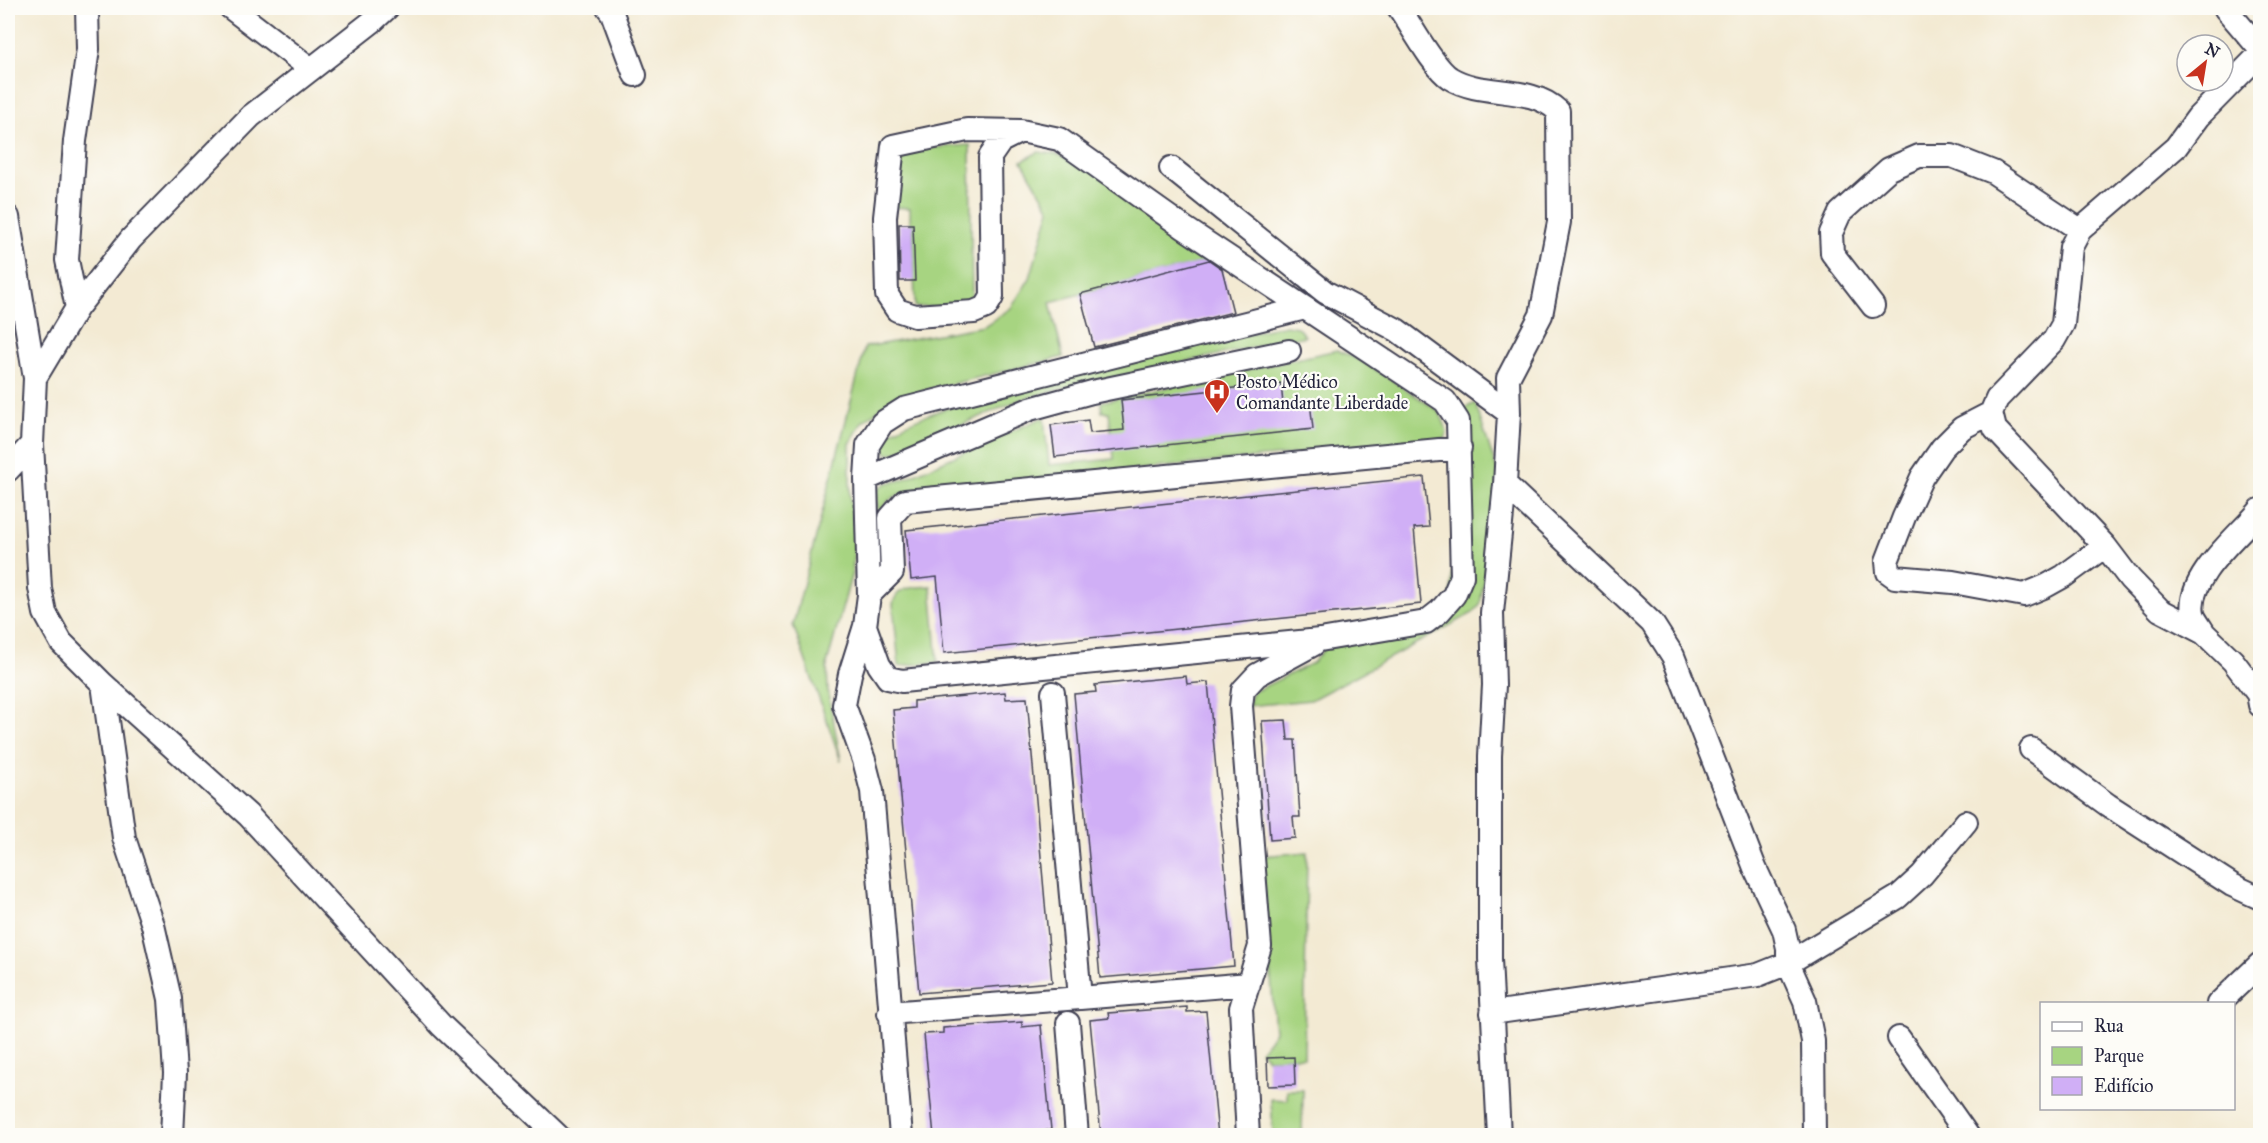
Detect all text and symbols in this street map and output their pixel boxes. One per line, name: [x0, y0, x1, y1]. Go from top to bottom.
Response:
north arrow: [2175, 33, 2235, 93]
text: N: [2202, 39, 2223, 62]
place label: Posto Médico Comandante Liberdade: [1236, 371, 1408, 414]
hospital icon: Posto Médico Comandante Liberdade: [1202, 377, 1232, 415]
legend: [2040, 1002, 2235, 1110]
text: Rua: [2094, 1015, 2124, 1037]
text: Parque: [2094, 1045, 2144, 1068]
text: Edifício: [2094, 1075, 2153, 1097]

